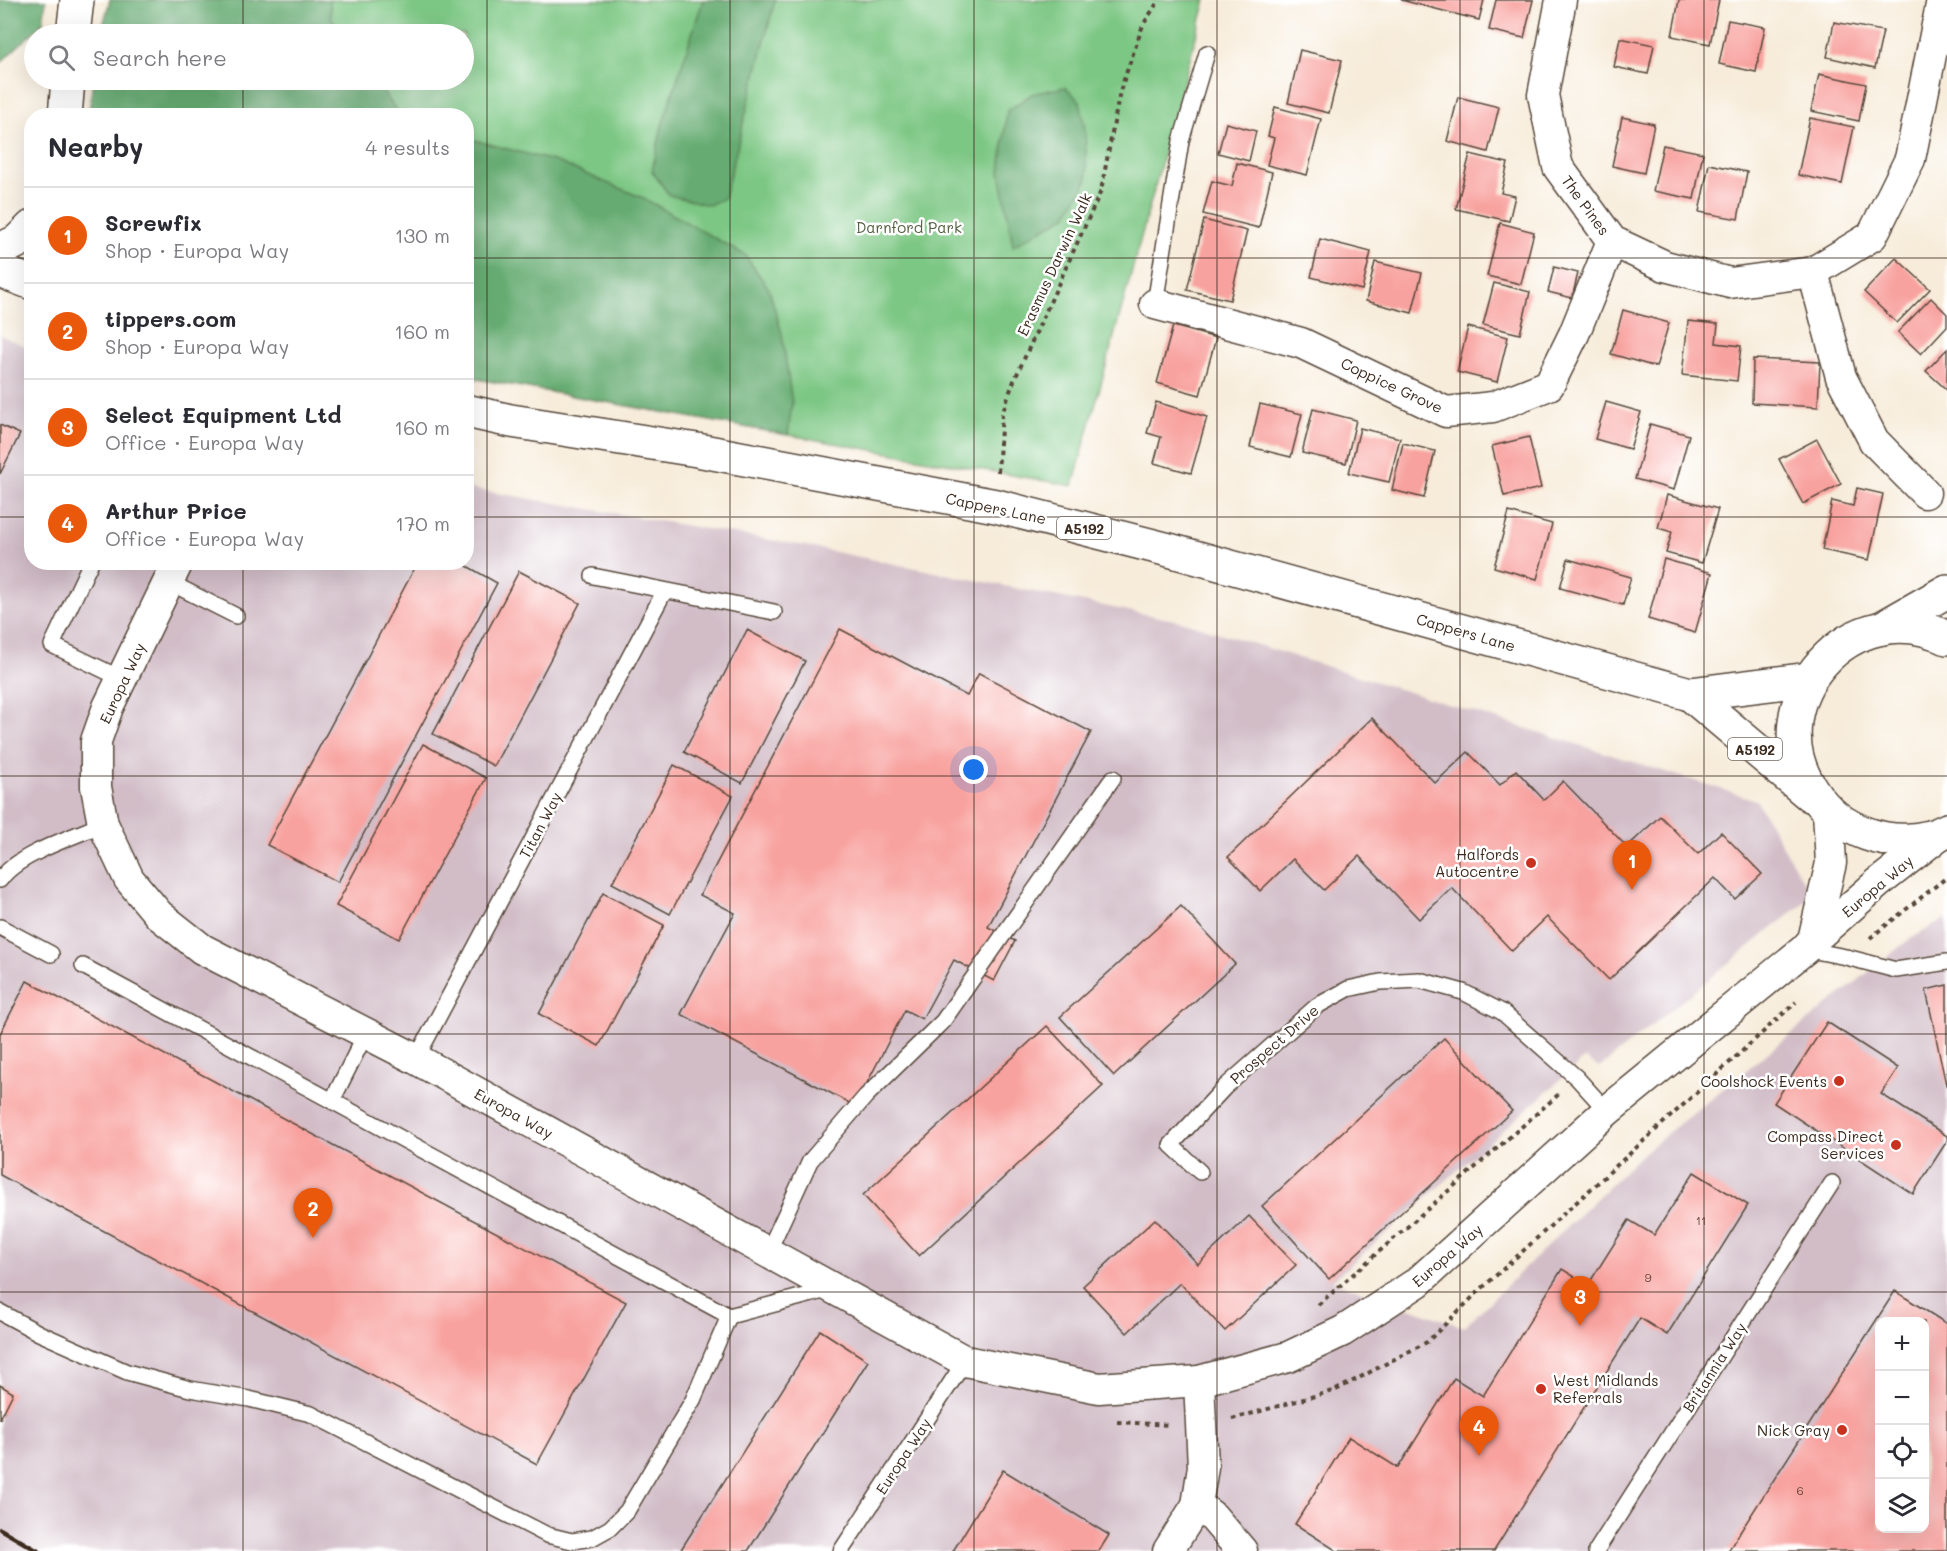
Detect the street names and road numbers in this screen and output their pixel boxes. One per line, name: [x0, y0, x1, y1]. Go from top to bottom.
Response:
street label: The Pines: [1557, 171, 1615, 239]
street label: Erasmus Darwin Walk: [1012, 189, 1096, 339]
street label: Coppice Grove: [1338, 353, 1446, 417]
street label: Cappers Lane: [944, 488, 1048, 528]
road number: A5192: [1057, 517, 1111, 539]
street label: Cappers Lane: [1414, 608, 1518, 656]
street label: Europa Way: [95, 639, 150, 727]
road number: A5192: [1728, 738, 1782, 760]
street label: Titan Way: [514, 788, 566, 862]
street label: Europa Way: [1837, 850, 1917, 922]
street label: Prospect Drive: [1225, 1000, 1323, 1088]
street label: Europa Way: [471, 1083, 557, 1143]
street label: Europa Way: [1408, 1219, 1487, 1291]
street label: Britannia Way: [1678, 1318, 1751, 1416]
street label: Europa Way: [871, 1414, 935, 1498]

